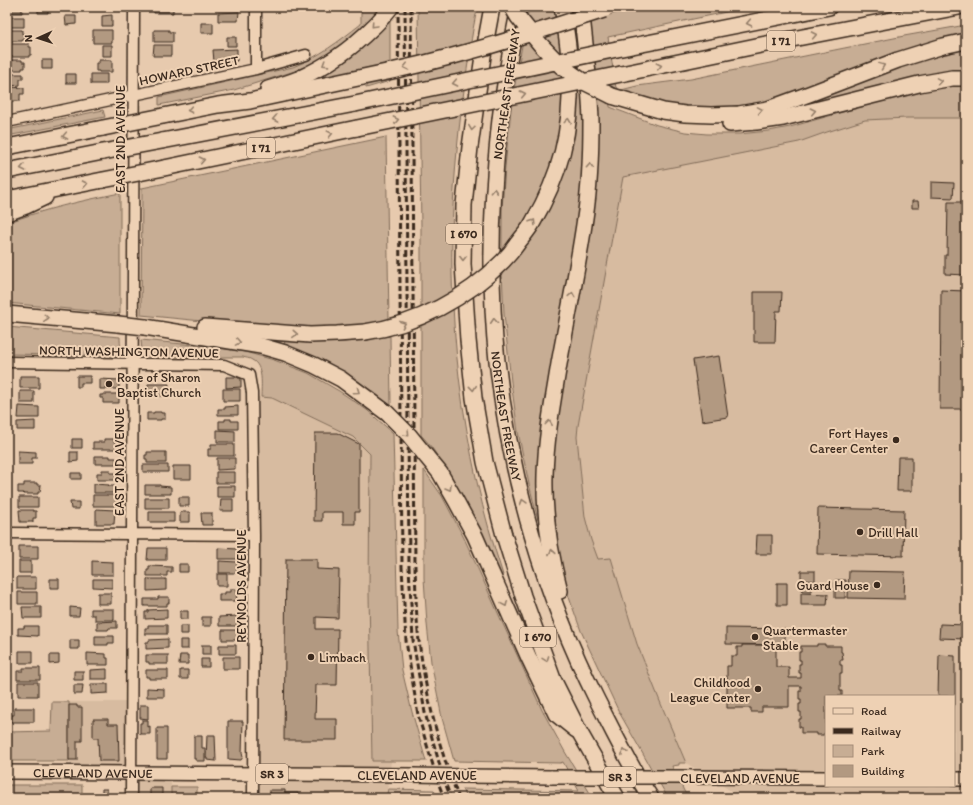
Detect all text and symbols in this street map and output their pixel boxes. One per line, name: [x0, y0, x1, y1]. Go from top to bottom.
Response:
north arrow: [18, 18, 58, 58]
one-way arrow: [746, 18, 752, 26]
one-way arrow: [371, 20, 379, 28]
street label: NORTHEAST FREEWAY: [490, 27, 523, 160]
road number: I 71: [767, 31, 795, 51]
one-way arrow: [811, 31, 817, 40]
text: N: [22, 34, 35, 43]
street label: HOWARD STREET: [138, 52, 241, 88]
one-way arrow: [322, 60, 329, 67]
one-way arrow: [879, 62, 886, 70]
one-way arrow: [403, 63, 409, 71]
one-way arrow: [656, 63, 662, 71]
one-way arrow: [936, 77, 942, 85]
one-way arrow: [452, 78, 458, 86]
street label: EAST 2ND AVENUE: [113, 85, 128, 193]
one-way arrow: [520, 90, 526, 98]
one-way arrow: [187, 106, 194, 114]
one-way arrow: [757, 106, 763, 115]
one-way arrow: [809, 107, 816, 115]
one-way arrow: [272, 114, 279, 122]
one-way arrow: [392, 116, 399, 124]
one-way arrow: [563, 118, 572, 125]
one-way arrow: [468, 125, 477, 132]
one-way arrow: [327, 130, 333, 138]
one-way arrow: [62, 131, 68, 139]
road number: I 71: [247, 138, 275, 158]
one-way arrow: [199, 156, 206, 164]
one-way arrow: [20, 163, 27, 172]
one-way arrow: [585, 163, 594, 169]
one-way arrow: [82, 180, 88, 188]
one-way arrow: [490, 188, 498, 194]
one-way arrow: [528, 219, 535, 226]
road number: I 670: [446, 224, 482, 244]
one-way arrow: [459, 255, 467, 261]
one-way arrow: [567, 292, 576, 298]
one-way arrow: [43, 313, 49, 322]
one-way arrow: [490, 318, 499, 324]
one-way arrow: [399, 320, 406, 328]
one-way arrow: [292, 329, 298, 338]
one-way arrow: [235, 337, 242, 345]
street label: NORTH WASHINGTON AVENUE: [39, 342, 219, 361]
street label: NORTHEAST FREEWAY: [488, 350, 525, 483]
place label: Rose of Sharon Baptist Church: [117, 370, 201, 400]
marker: Rose of Sharon Baptist Church: [104, 379, 114, 389]
one-way arrow: [468, 385, 477, 391]
one-way arrow: [353, 386, 360, 393]
street label: EAST 2ND AVENUE: [112, 408, 127, 516]
one-way arrow: [544, 420, 553, 426]
place label: Fort Hayes Career Center: [810, 426, 888, 456]
one-way arrow: [402, 429, 410, 437]
marker: Fort Hayes Career Center: [891, 435, 901, 445]
one-way arrow: [444, 484, 451, 491]
one-way arrow: [519, 499, 528, 506]
place label: Drill Hall: [868, 525, 918, 540]
marker: Drill Hall: [855, 527, 865, 537]
street label: REYNOLDS AVENUE: [234, 529, 249, 643]
one-way arrow: [548, 549, 556, 555]
place label: Guard House: [797, 578, 869, 593]
marker: Guard House: [872, 580, 882, 590]
one-way arrow: [500, 600, 508, 608]
place label: Quartermaster Stable: [763, 623, 848, 653]
road number: I 670: [520, 627, 556, 647]
marker: Quartermaster Stable: [750, 632, 760, 642]
place label: Limbach: [319, 650, 366, 665]
marker: Limbach: [306, 652, 316, 662]
one-way arrow: [541, 655, 549, 662]
place label: Childhood League Center: [670, 675, 751, 705]
marker: Childhood League Center: [753, 684, 763, 694]
legend: [825, 695, 955, 787]
text: Road: [861, 704, 887, 718]
text: Railway: [861, 724, 901, 738]
text: Park: [861, 744, 885, 758]
one-way arrow: [621, 749, 629, 757]
road number: SR 3: [256, 764, 288, 784]
text: Building: [861, 764, 905, 778]
street label: CLEVELAND AVENUE: [33, 765, 153, 781]
road number: SR 3: [604, 767, 636, 787]
street label: CLEVELAND AVENUE: [357, 768, 477, 783]
street label: CLEVELAND AVENUE: [680, 771, 800, 786]

